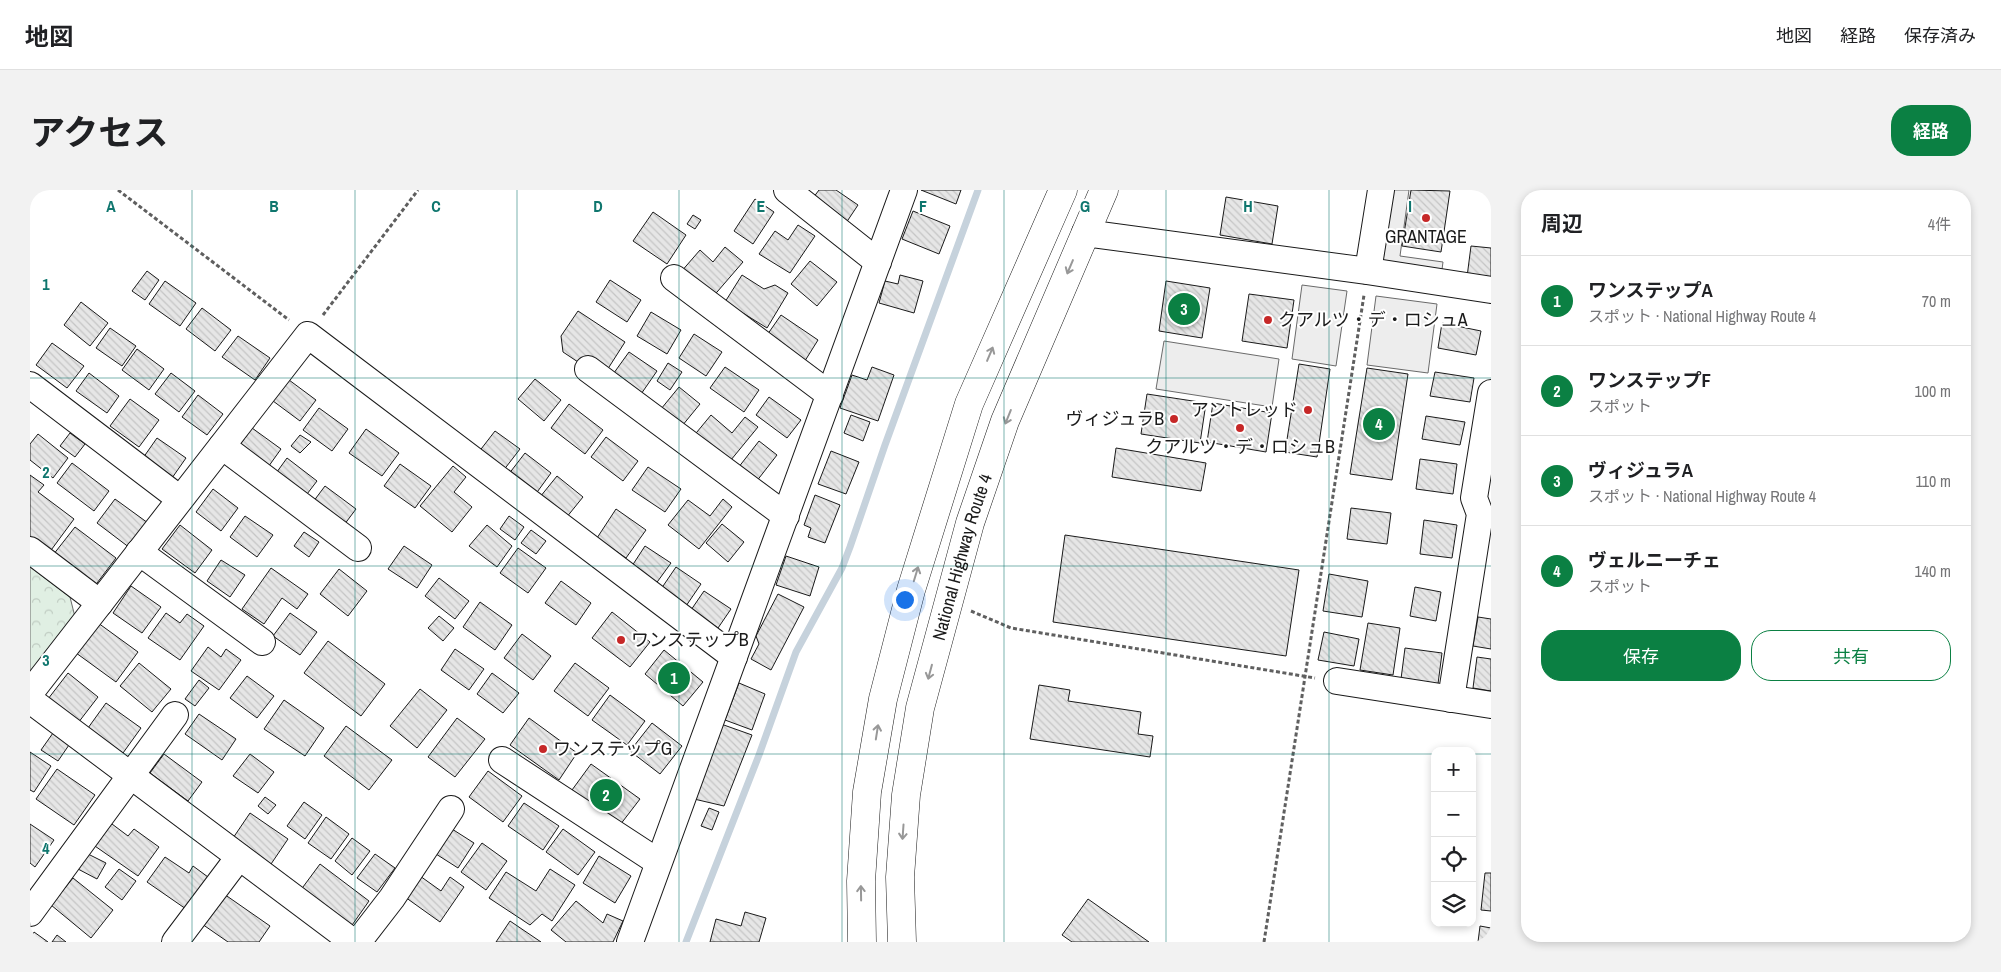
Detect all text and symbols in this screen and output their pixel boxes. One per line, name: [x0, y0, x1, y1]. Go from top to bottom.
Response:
text: 地図: [25, 20, 73, 52]
text: 地図: [1776, 23, 1812, 48]
text: 経路: [1840, 23, 1876, 48]
text: 保存済み: [1904, 23, 1976, 48]
button: 経路: [1891, 105, 1971, 156]
text: アクセス: [30, 109, 168, 156]
text: A: [106, 195, 116, 217]
text: B: [269, 195, 279, 217]
text: C: [431, 195, 441, 217]
text: D: [593, 195, 603, 217]
text: E: [757, 195, 766, 217]
text: F: [919, 195, 927, 217]
text: G: [1080, 195, 1090, 217]
text: H: [1243, 195, 1253, 217]
text: I: [1408, 195, 1412, 217]
text: 周辺: [1541, 209, 1583, 238]
marker: GRANTAGE: [1420, 212, 1432, 224]
text: 4件: [1928, 213, 1951, 235]
place label: GRANTAGE: [1385, 224, 1467, 249]
one-way arrow: [1065, 259, 1075, 274]
text: 1: [42, 273, 50, 295]
text: ワンステップA: [1588, 277, 1713, 303]
pin: 3: [1168, 290, 1200, 328]
text: 1: [1553, 290, 1561, 312]
text: 70 m: [1922, 290, 1951, 312]
text: スポット · National Highway Route 4: [1588, 305, 1816, 327]
place label: クアルツ・デ・ロシュA: [1278, 307, 1468, 332]
marker: クアルツ・デ・ロシュA: [1262, 314, 1274, 326]
one-way arrow: [986, 347, 996, 362]
text: ワンステップF: [1588, 367, 1711, 393]
text: 2: [1553, 380, 1561, 402]
text: 100 m: [1915, 380, 1951, 402]
text: スポット: [1588, 395, 1652, 417]
place label: アントレッド: [1191, 397, 1298, 422]
marker: アントレッド: [1302, 404, 1314, 416]
pin: 4: [1363, 405, 1395, 443]
place label: ヴィジュラB: [1065, 406, 1164, 431]
one-way arrow: [1002, 409, 1011, 424]
marker: ヴィジュラB: [1168, 413, 1180, 425]
marker: クアルツ・デ・ロシュB: [1234, 422, 1246, 434]
place label: クアルツ・デ・ロシュB: [1145, 434, 1335, 459]
text: ヴィジュラA: [1588, 457, 1693, 483]
text: 2: [42, 461, 50, 483]
street label: National Highway Route 4: [926, 470, 998, 643]
text: 3: [1553, 470, 1561, 492]
text: 110 m: [1915, 470, 1951, 492]
text: スポット · National Highway Route 4: [1588, 485, 1816, 507]
text: ヴェルニーチェ: [1588, 547, 1721, 573]
text: 4: [1553, 560, 1561, 582]
text: 140 m: [1915, 560, 1951, 582]
one-way arrow: [912, 567, 922, 583]
text: スポット: [1588, 575, 1652, 597]
your location: [892, 587, 918, 613]
place label: ワンステップB: [631, 627, 749, 652]
button: 保存: [1541, 630, 1741, 681]
button: 共有: [1751, 630, 1951, 681]
marker: ワンステップB: [615, 634, 627, 646]
text: 3: [42, 649, 50, 671]
pin: 1: [658, 659, 690, 697]
one-way arrow: [925, 664, 934, 680]
one-way arrow: [873, 724, 883, 740]
place label: ワンステップG: [553, 736, 672, 761]
marker: ワンステップG: [537, 743, 549, 755]
map controls: [1431, 747, 1476, 927]
button: +: [1431, 747, 1476, 792]
pin: 2: [590, 776, 622, 814]
button: −: [1431, 792, 1476, 837]
one-way arrow: [899, 824, 908, 840]
text: 4: [42, 837, 50, 859]
button: locate: [1431, 837, 1476, 882]
button: layers: [1431, 882, 1476, 927]
one-way arrow: [856, 886, 866, 902]

